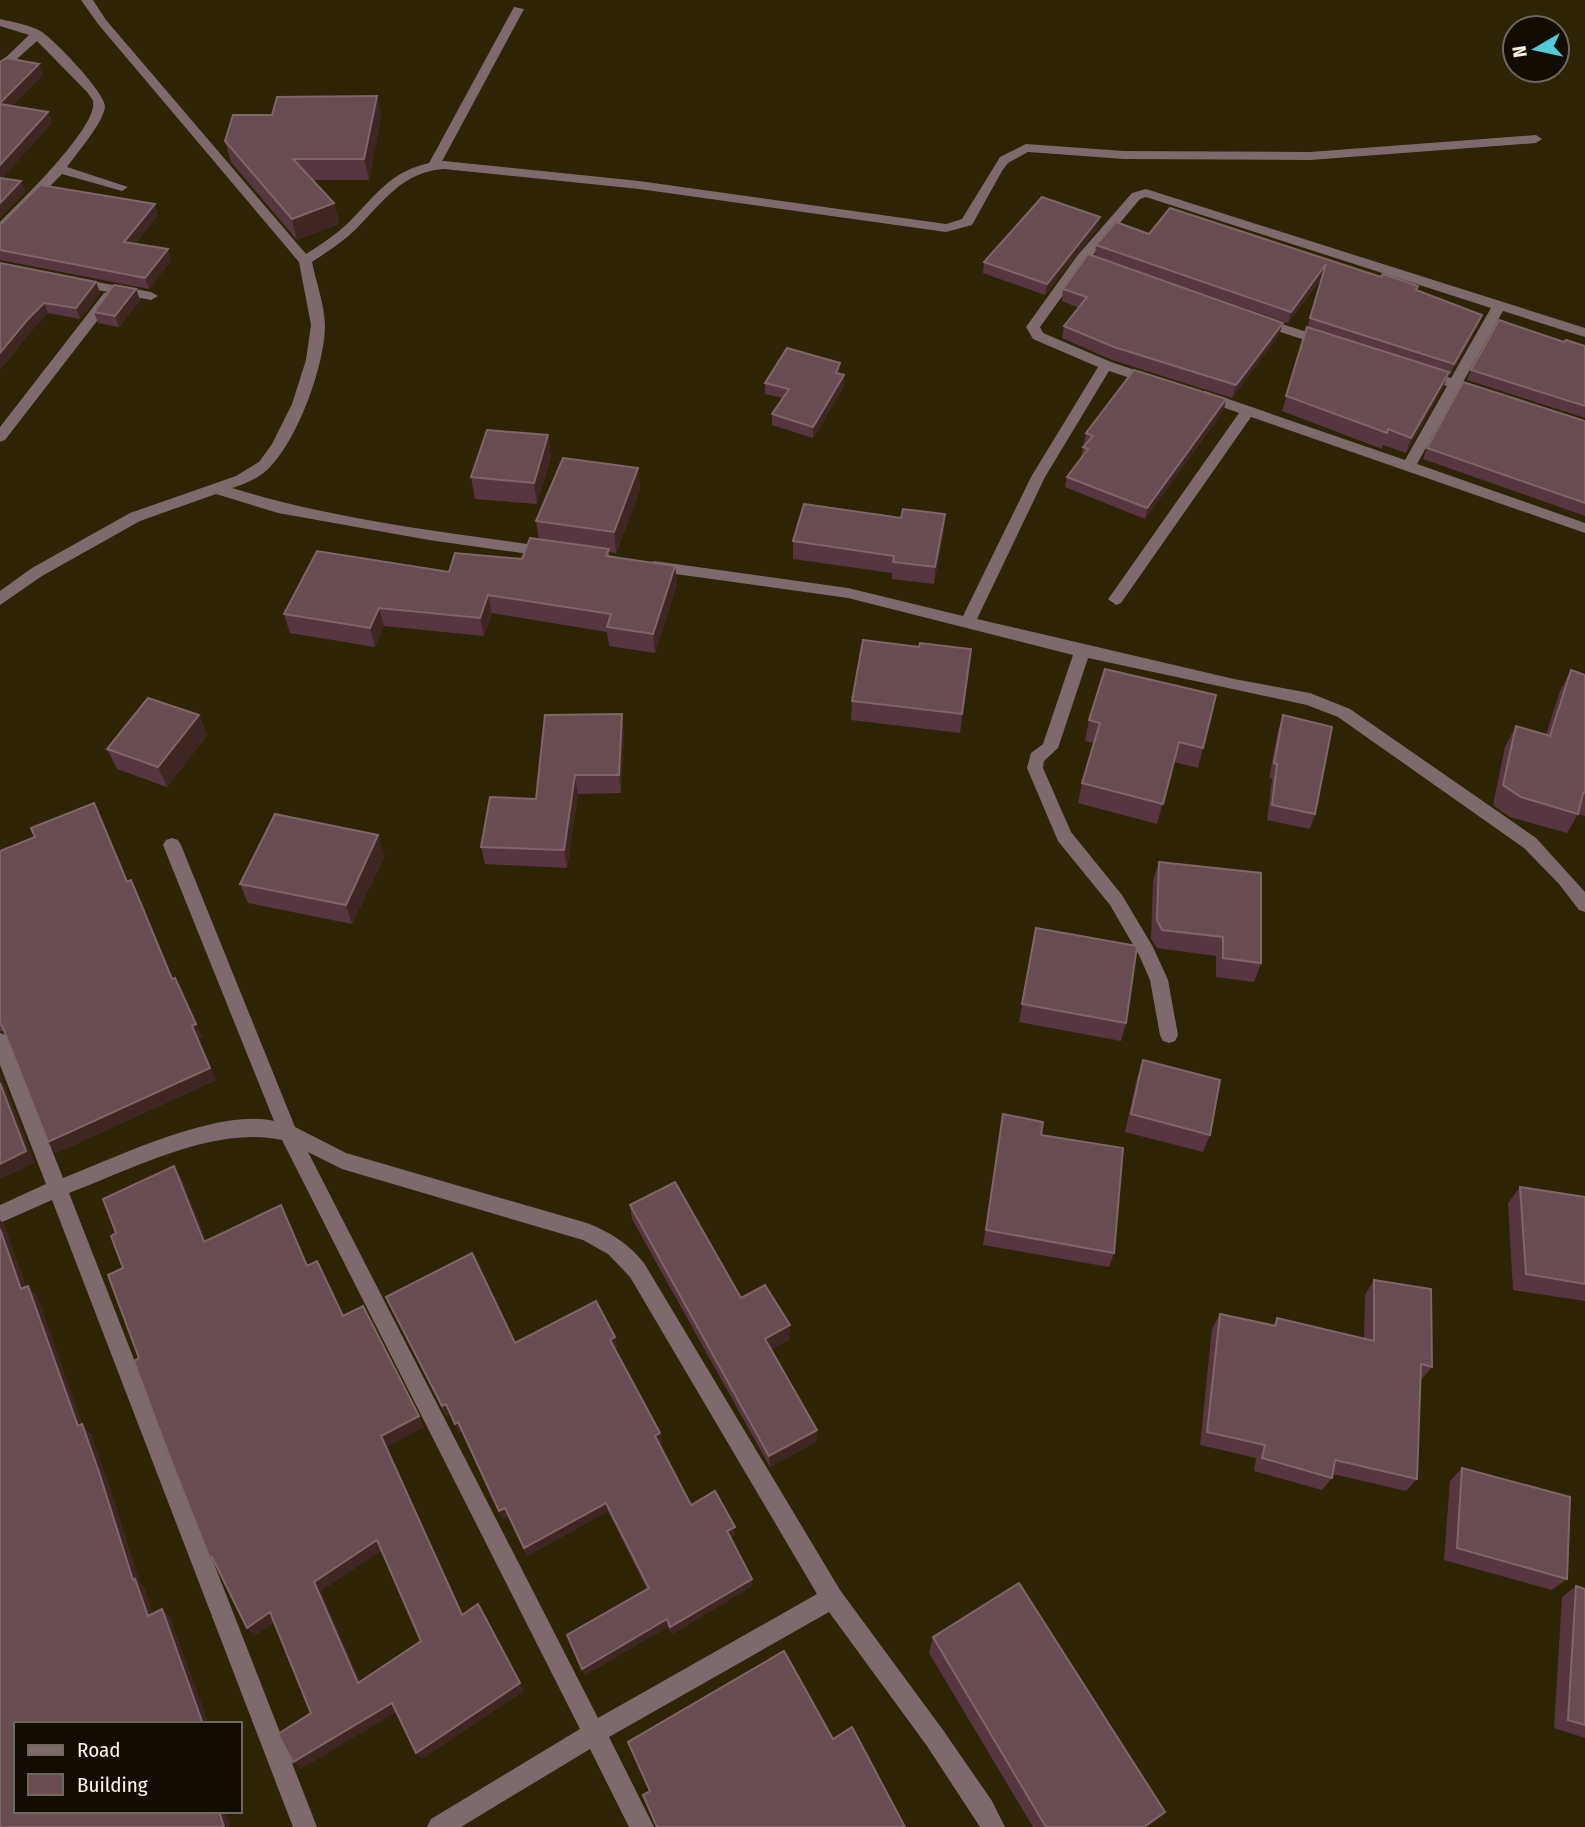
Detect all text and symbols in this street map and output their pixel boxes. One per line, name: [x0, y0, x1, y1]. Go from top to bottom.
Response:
north arrow: [1501, 14, 1571, 84]
text: N: [1507, 44, 1532, 59]
legend: [14, 1722, 242, 1813]
text: Road: [77, 1737, 121, 1763]
text: Building: [77, 1772, 148, 1798]

